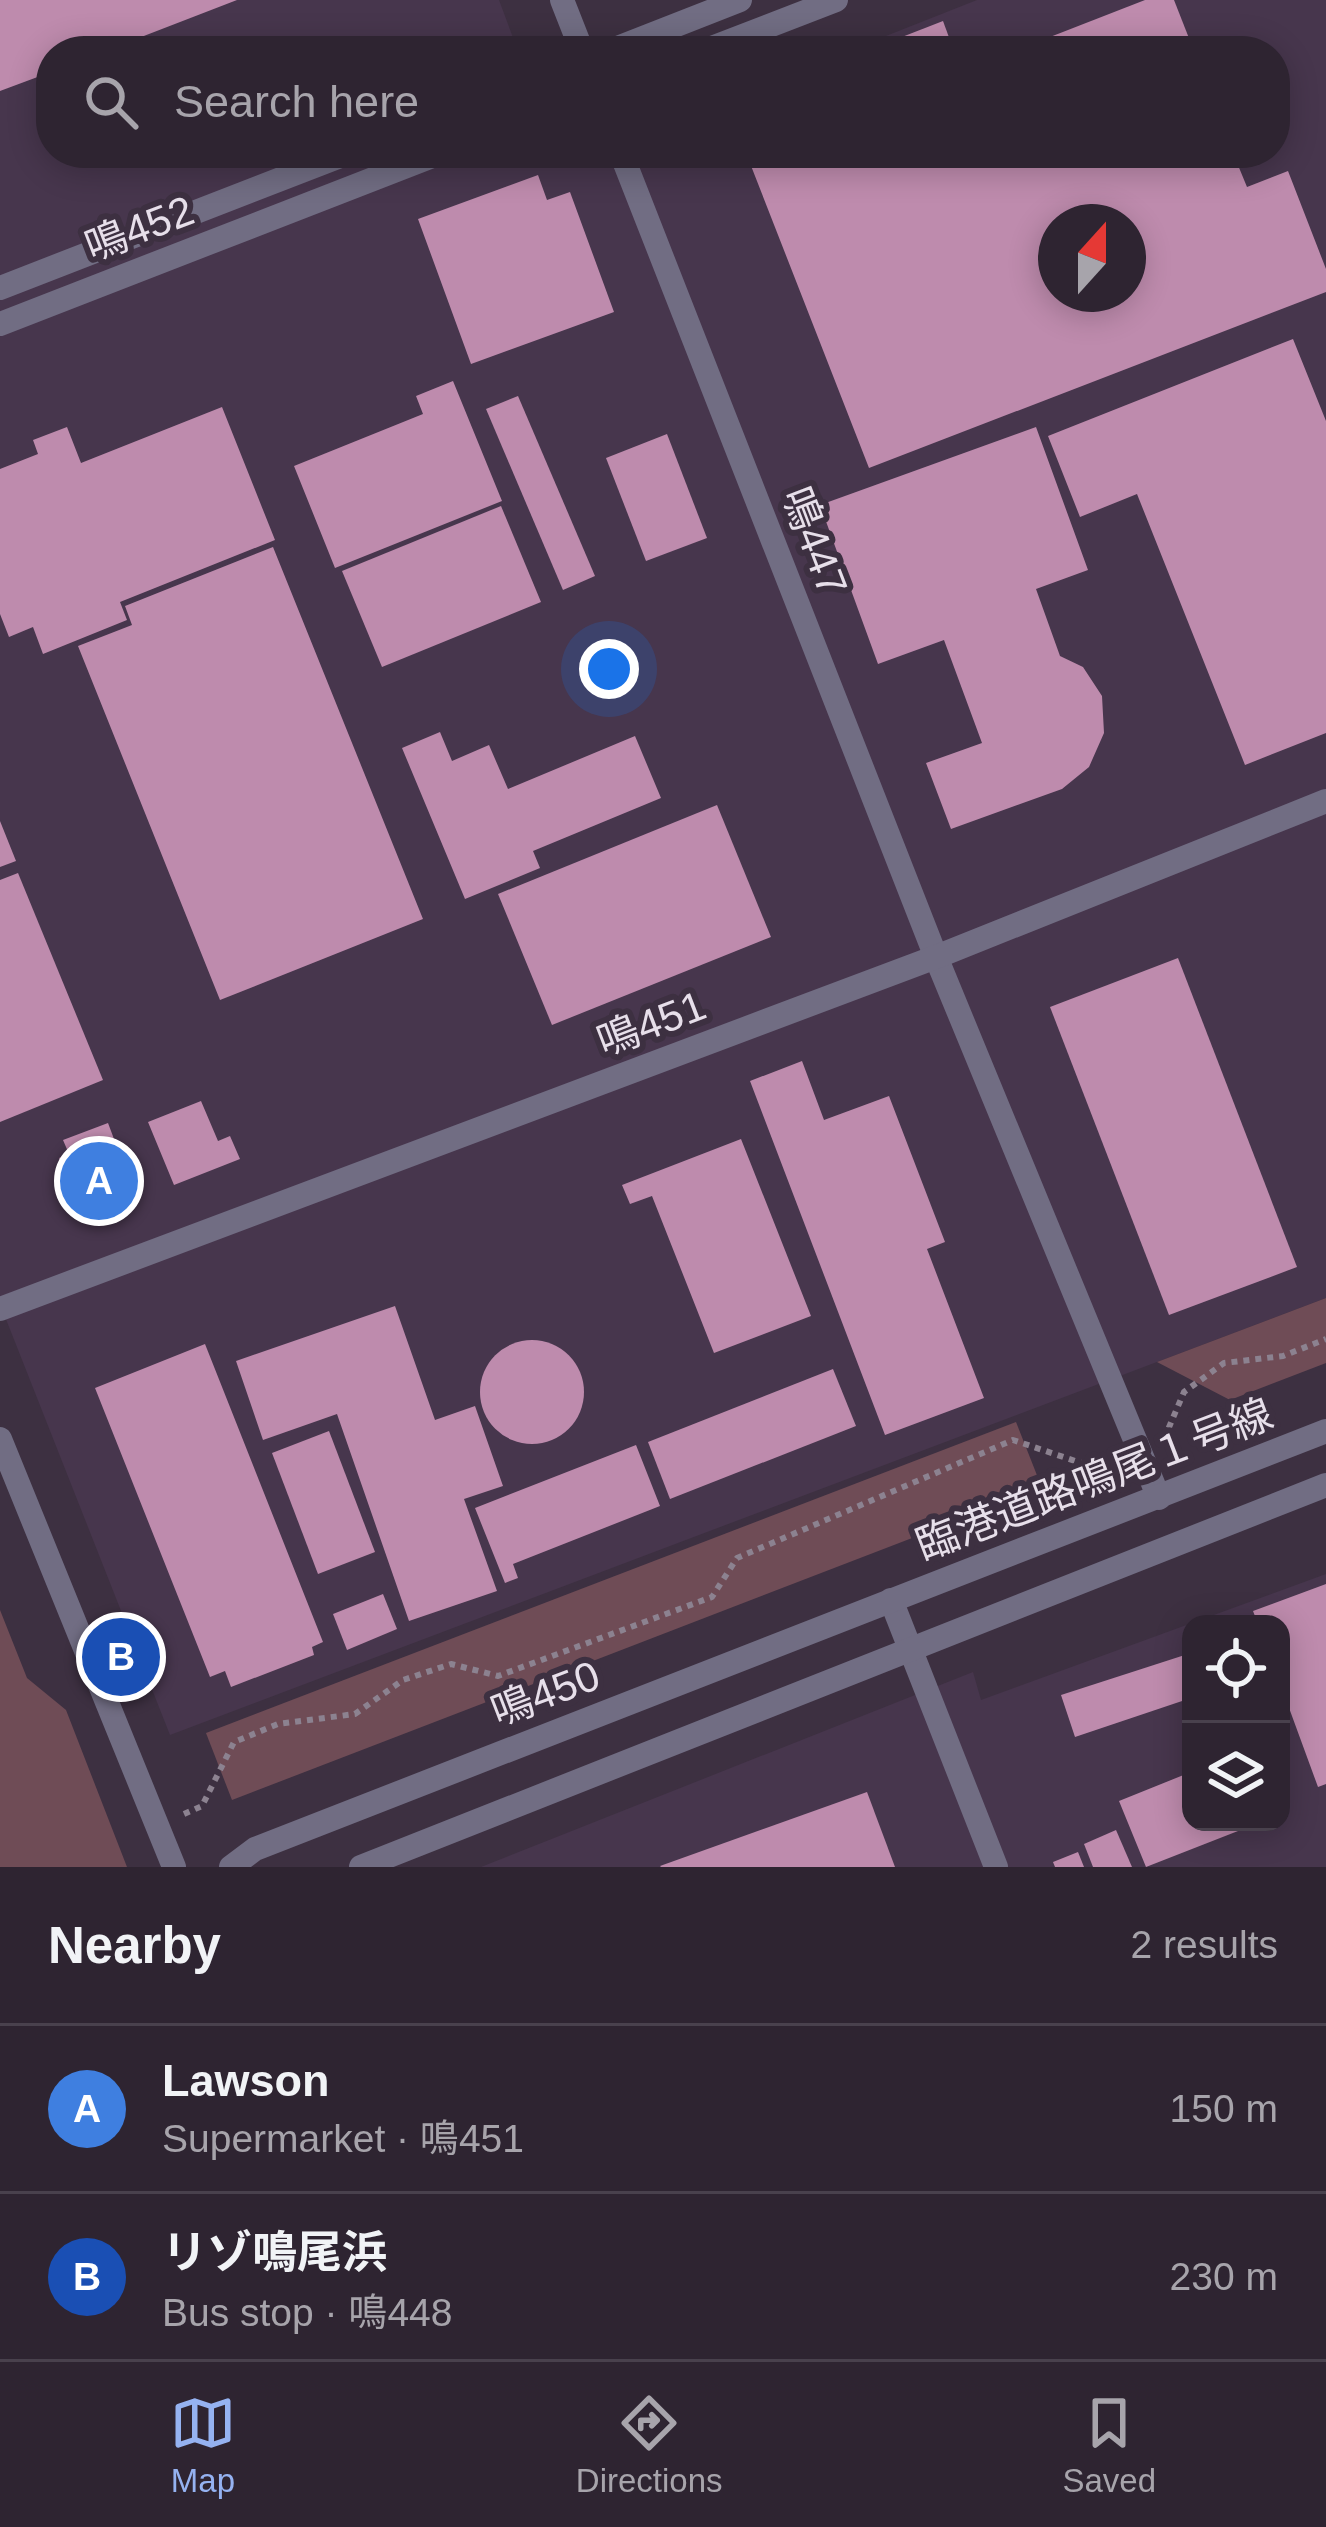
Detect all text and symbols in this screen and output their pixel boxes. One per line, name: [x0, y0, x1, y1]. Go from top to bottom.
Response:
search box: [36, 36, 1290, 168]
icon: search: [78, 69, 144, 135]
text: Search here: [174, 76, 419, 127]
street label: 鳴452: [78, 186, 200, 270]
north arrow: [1038, 204, 1146, 312]
street label: 鳴447: [773, 480, 857, 602]
your location: [579, 639, 639, 699]
street label: 鳴451: [590, 981, 712, 1065]
pin: A: [60, 1136, 138, 1226]
street label: 臨港道路鳴尾１号線: [909, 1390, 1279, 1569]
pin: B: [82, 1612, 160, 1702]
map controls: [1182, 1615, 1290, 1831]
button: locate: [1182, 1615, 1290, 1723]
street label: 鳴450: [484, 1651, 606, 1735]
button: layers: [1182, 1723, 1290, 1831]
text: Nearby: [48, 1917, 221, 1974]
text: 2 results: [1131, 1923, 1278, 1966]
text: Lawson: [162, 2055, 330, 2106]
text: A: [73, 2087, 101, 2130]
text: 150 m: [1170, 2087, 1278, 2130]
text: Supermarket · 鳴451: [162, 2117, 524, 2160]
text: リゾ鳴尾浜: [162, 2227, 387, 2278]
text: B: [73, 2255, 101, 2298]
text: 230 m: [1170, 2255, 1278, 2298]
text: Bus stop · 鳴448: [162, 2291, 452, 2334]
tab: Map: [170, 2390, 236, 2500]
tab: Directions: [576, 2390, 723, 2500]
tab: Saved: [1062, 2390, 1156, 2500]

